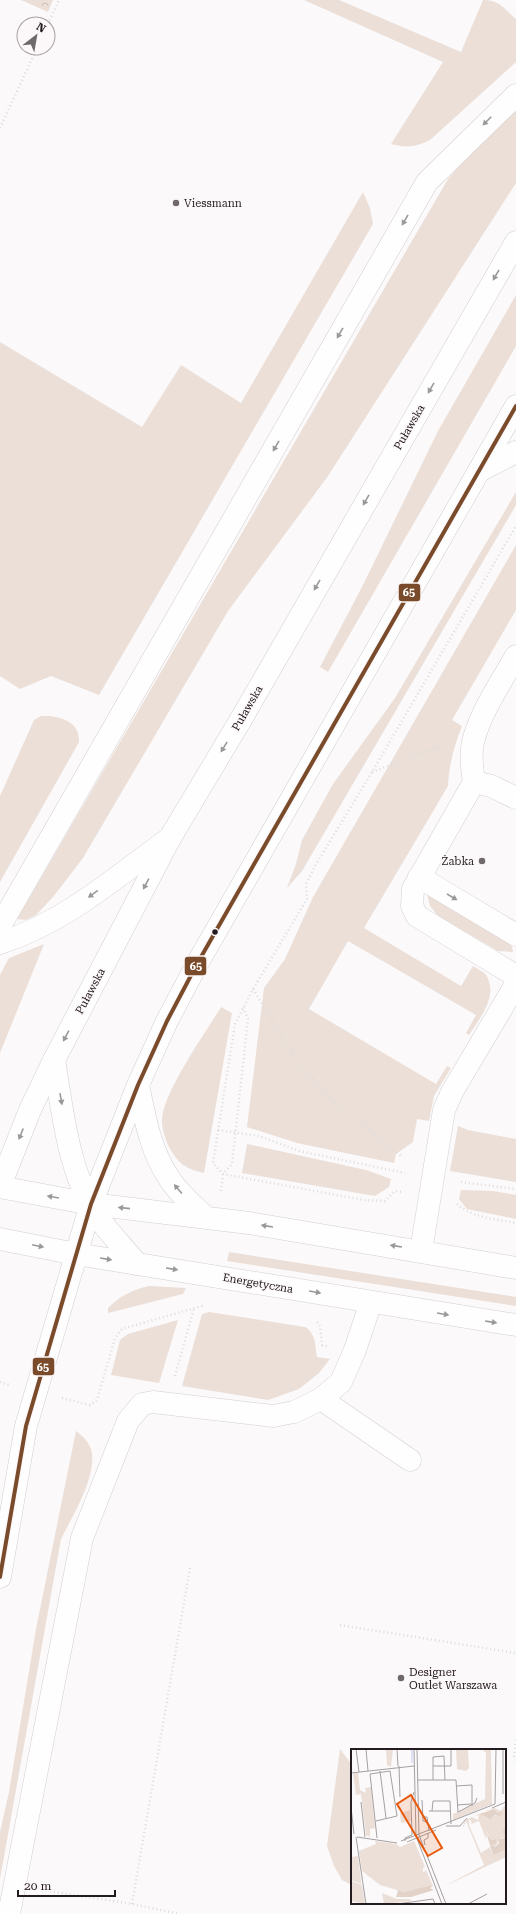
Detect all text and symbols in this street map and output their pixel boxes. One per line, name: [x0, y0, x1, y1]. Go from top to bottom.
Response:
north arrow: [16, 16, 56, 56]
text: N: [34, 20, 48, 36]
one-way arrow: [482, 117, 492, 126]
place label: Viessmann: [184, 197, 242, 210]
marker: Viessmann: [171, 198, 181, 208]
one-way arrow: [401, 214, 408, 226]
one-way arrow: [493, 270, 500, 281]
one-way arrow: [337, 327, 344, 339]
one-way arrow: [428, 382, 435, 394]
street label: Puławska: [391, 402, 428, 452]
one-way arrow: [272, 440, 279, 452]
one-way arrow: [363, 495, 370, 506]
one-way arrow: [314, 579, 321, 591]
line badge: 65: [398, 583, 421, 602]
text: 65: [403, 586, 415, 599]
street label: Puławska: [229, 683, 266, 733]
one-way arrow: [221, 741, 228, 753]
place label: Żabka: [441, 854, 474, 868]
marker: Żabka: [477, 856, 487, 866]
one-way arrow: [143, 878, 149, 890]
one-way arrow: [87, 890, 98, 898]
one-way arrow: [447, 893, 457, 901]
unlabelled marker: [210, 927, 220, 937]
line badge: 65: [184, 956, 207, 976]
text: 65: [190, 960, 202, 973]
street label: Puławska: [73, 966, 108, 1016]
one-way arrow: [63, 1030, 70, 1042]
one-way arrow: [58, 1092, 64, 1105]
one-way arrow: [17, 1128, 23, 1140]
one-way arrow: [173, 1184, 182, 1194]
one-way arrow: [46, 1194, 59, 1200]
one-way arrow: [118, 1204, 130, 1211]
one-way arrow: [261, 1222, 273, 1228]
one-way arrow: [390, 1243, 402, 1249]
one-way arrow: [32, 1244, 44, 1250]
one-way arrow: [100, 1256, 113, 1262]
one-way arrow: [166, 1266, 178, 1272]
street label: Energetyczna: [222, 1271, 294, 1296]
one-way arrow: [309, 1290, 321, 1296]
one-way arrow: [437, 1311, 449, 1317]
one-way arrow: [484, 1319, 497, 1325]
line badge: 65: [32, 1357, 55, 1376]
text: 65: [37, 1361, 49, 1374]
place label: Designer Outlet Warszawa: [409, 1666, 497, 1692]
marker: Designer Outlet Warszawa: [396, 1673, 406, 1683]
inset map: [351, 1749, 506, 1904]
scale bar: [18, 1872, 115, 1898]
text: 20 m: [24, 1879, 51, 1893]

